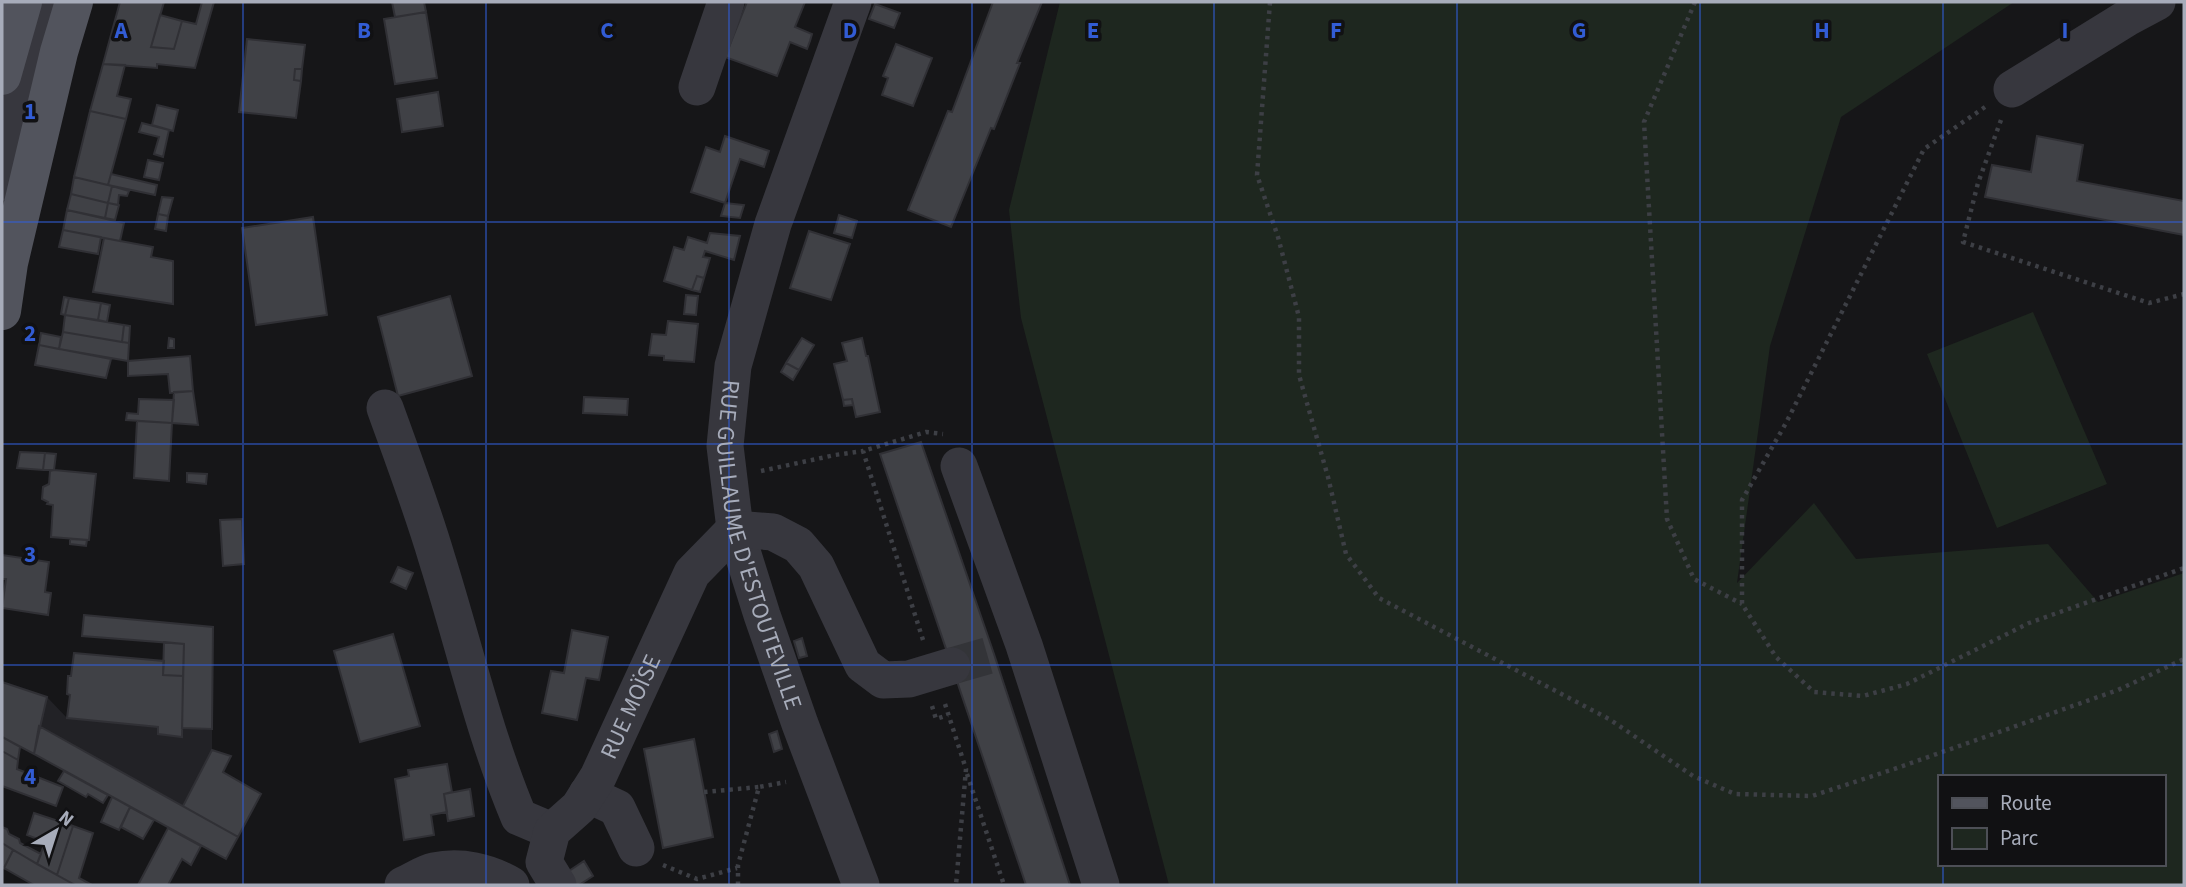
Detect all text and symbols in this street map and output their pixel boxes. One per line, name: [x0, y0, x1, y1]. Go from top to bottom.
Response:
text: A: [113, 14, 128, 47]
text: B: [357, 14, 371, 47]
text: C: [600, 14, 614, 47]
text: D: [843, 14, 857, 47]
text: E: [1087, 14, 1099, 47]
text: F: [1330, 14, 1342, 47]
text: G: [1572, 14, 1586, 47]
text: H: [1814, 14, 1830, 47]
text: I: [2062, 14, 2068, 47]
text: 1: [24, 95, 36, 128]
text: 2: [24, 317, 36, 350]
street label: RUE GUILLAUME D'ESTOUTEVILLE: [707, 378, 811, 714]
text: 3: [24, 538, 36, 571]
street label: RUE MOÏSE: [591, 649, 670, 765]
text: 4: [24, 760, 36, 793]
legend: [1938, 775, 2165, 866]
text: Route: [2000, 788, 2052, 818]
north arrow: [21, 796, 91, 866]
text: N: [52, 804, 79, 833]
text: Parc: [2000, 823, 2039, 853]

